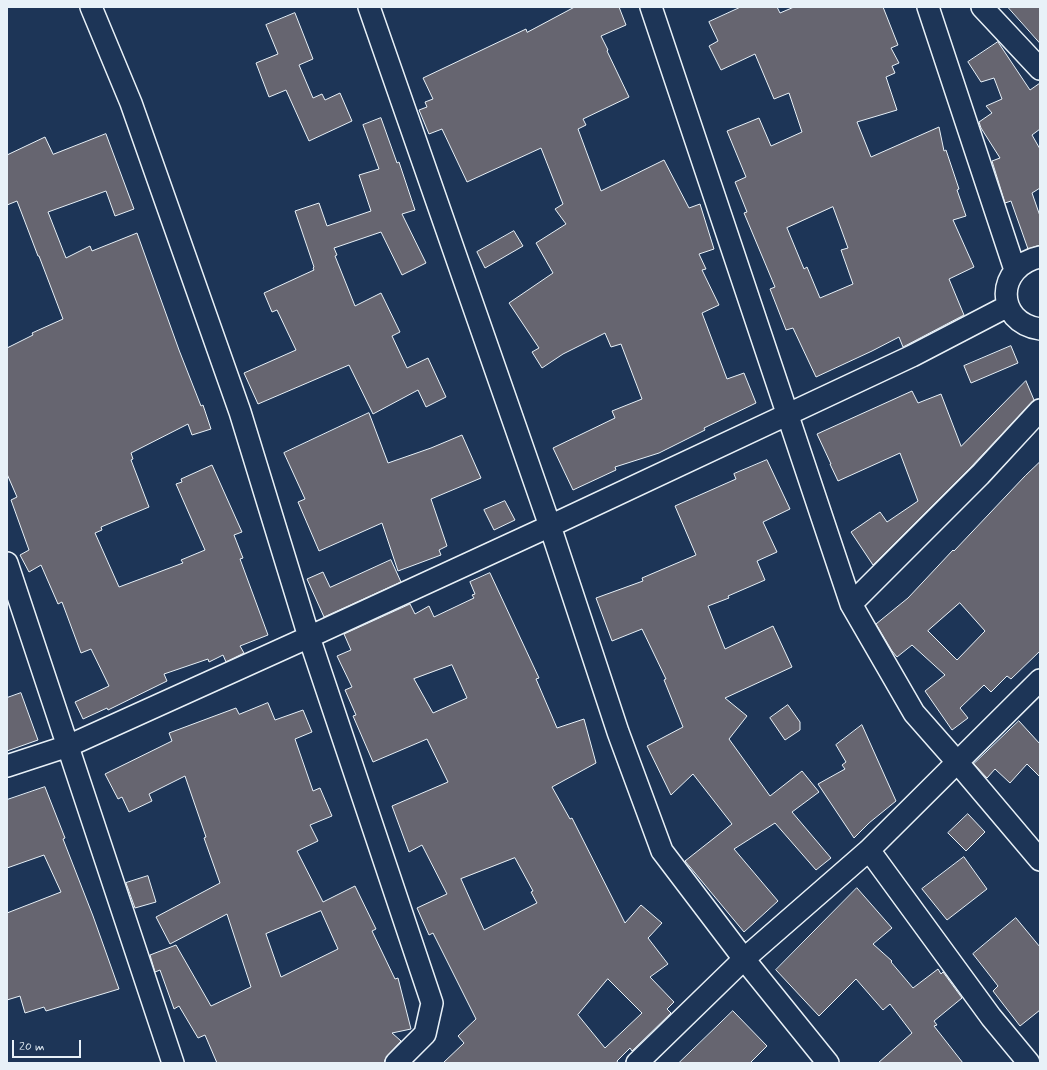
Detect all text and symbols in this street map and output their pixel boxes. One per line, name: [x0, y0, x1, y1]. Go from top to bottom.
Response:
scale bar: [14, 1032, 83, 1058]
text: 20 m: [19, 1039, 45, 1055]

